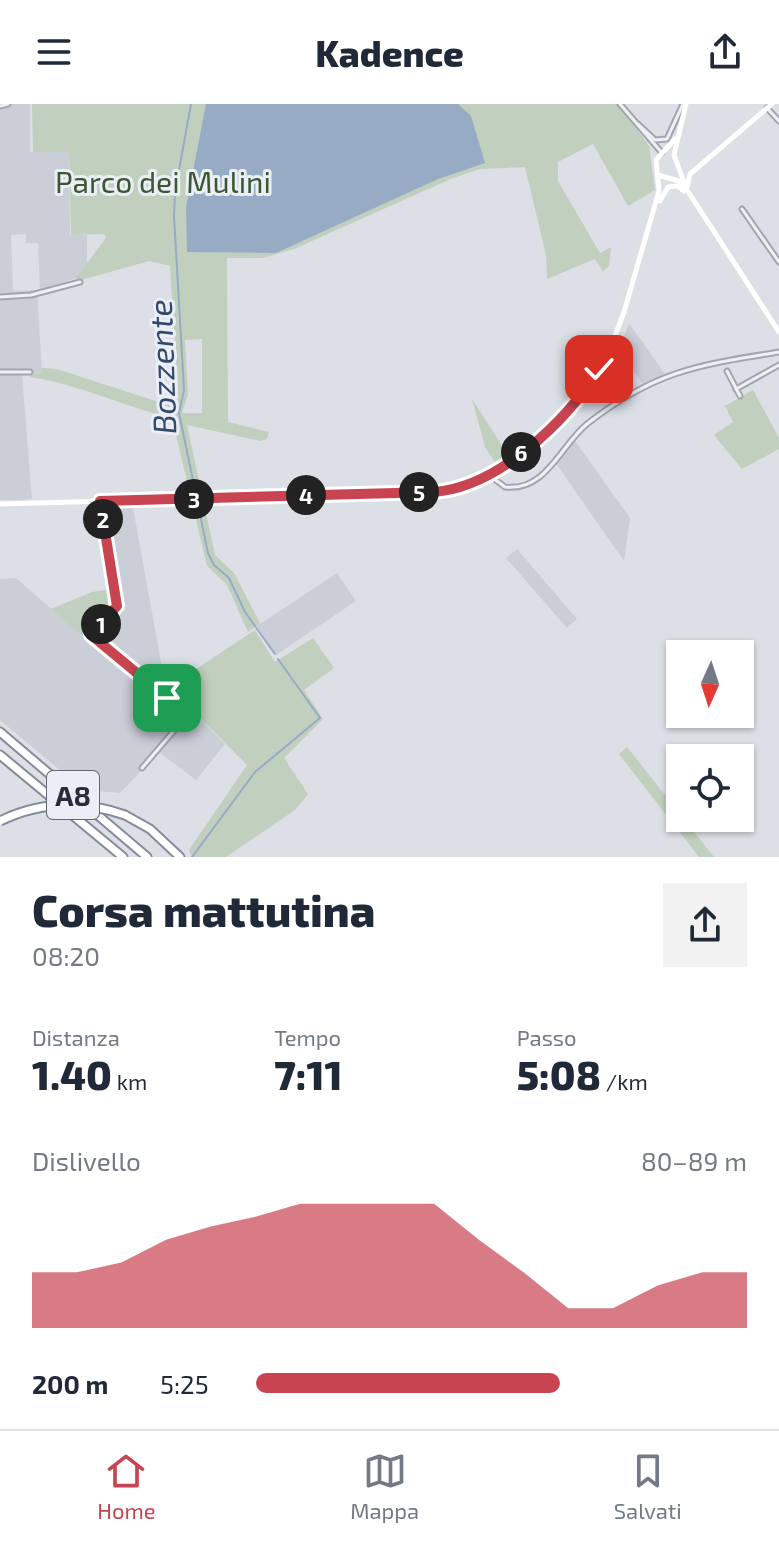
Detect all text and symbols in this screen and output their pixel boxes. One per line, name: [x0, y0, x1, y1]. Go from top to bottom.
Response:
icon: menu: [32, 30, 76, 74]
icon: share: [703, 30, 747, 74]
text: Kadence: [315, 31, 464, 74]
park label: Parco dei Mulini: [55, 163, 271, 199]
water label: Bozzente: [140, 299, 182, 435]
pin: [565, 335, 633, 403]
icon: check: [577, 347, 621, 391]
pin: 6: [501, 432, 541, 472]
text: 6: [515, 439, 527, 465]
pin: 5: [399, 472, 439, 512]
pin: 4: [286, 475, 326, 515]
pin: 3: [174, 479, 214, 519]
text: 5: [413, 479, 425, 505]
text: 4: [299, 482, 313, 508]
text: 3: [188, 486, 200, 512]
pin: 2: [83, 499, 123, 539]
text: 2: [97, 506, 109, 532]
pin: 1: [81, 604, 121, 644]
text: 1: [96, 611, 106, 637]
north arrow: [666, 640, 754, 728]
map controls: [666, 640, 754, 832]
pin: [133, 664, 201, 732]
icon: arrive: [145, 676, 189, 720]
button: locate: [666, 744, 754, 832]
road number: A8: [47, 771, 99, 819]
text: Corsa mattutina: [32, 883, 375, 936]
button: share: [663, 883, 747, 967]
text: 08:20: [32, 940, 100, 971]
text: Distanza: [32, 1024, 120, 1050]
text: Tempo: [274, 1024, 341, 1050]
text: Passo: [517, 1024, 576, 1050]
text: 1.40: [32, 1050, 112, 1098]
text: 7:11: [274, 1050, 343, 1098]
text: 5:08: [517, 1050, 601, 1098]
text: km: [112, 1068, 147, 1094]
text: /km: [601, 1068, 648, 1094]
text: Dislivello: [32, 1145, 141, 1176]
text: 80–89 m: [641, 1145, 747, 1176]
text: 200 m: [32, 1368, 108, 1399]
text: 5:25: [160, 1368, 209, 1399]
tab: Home: [97, 1449, 156, 1523]
tab: Mappa: [350, 1449, 419, 1523]
tab: Salvati: [614, 1449, 682, 1523]

